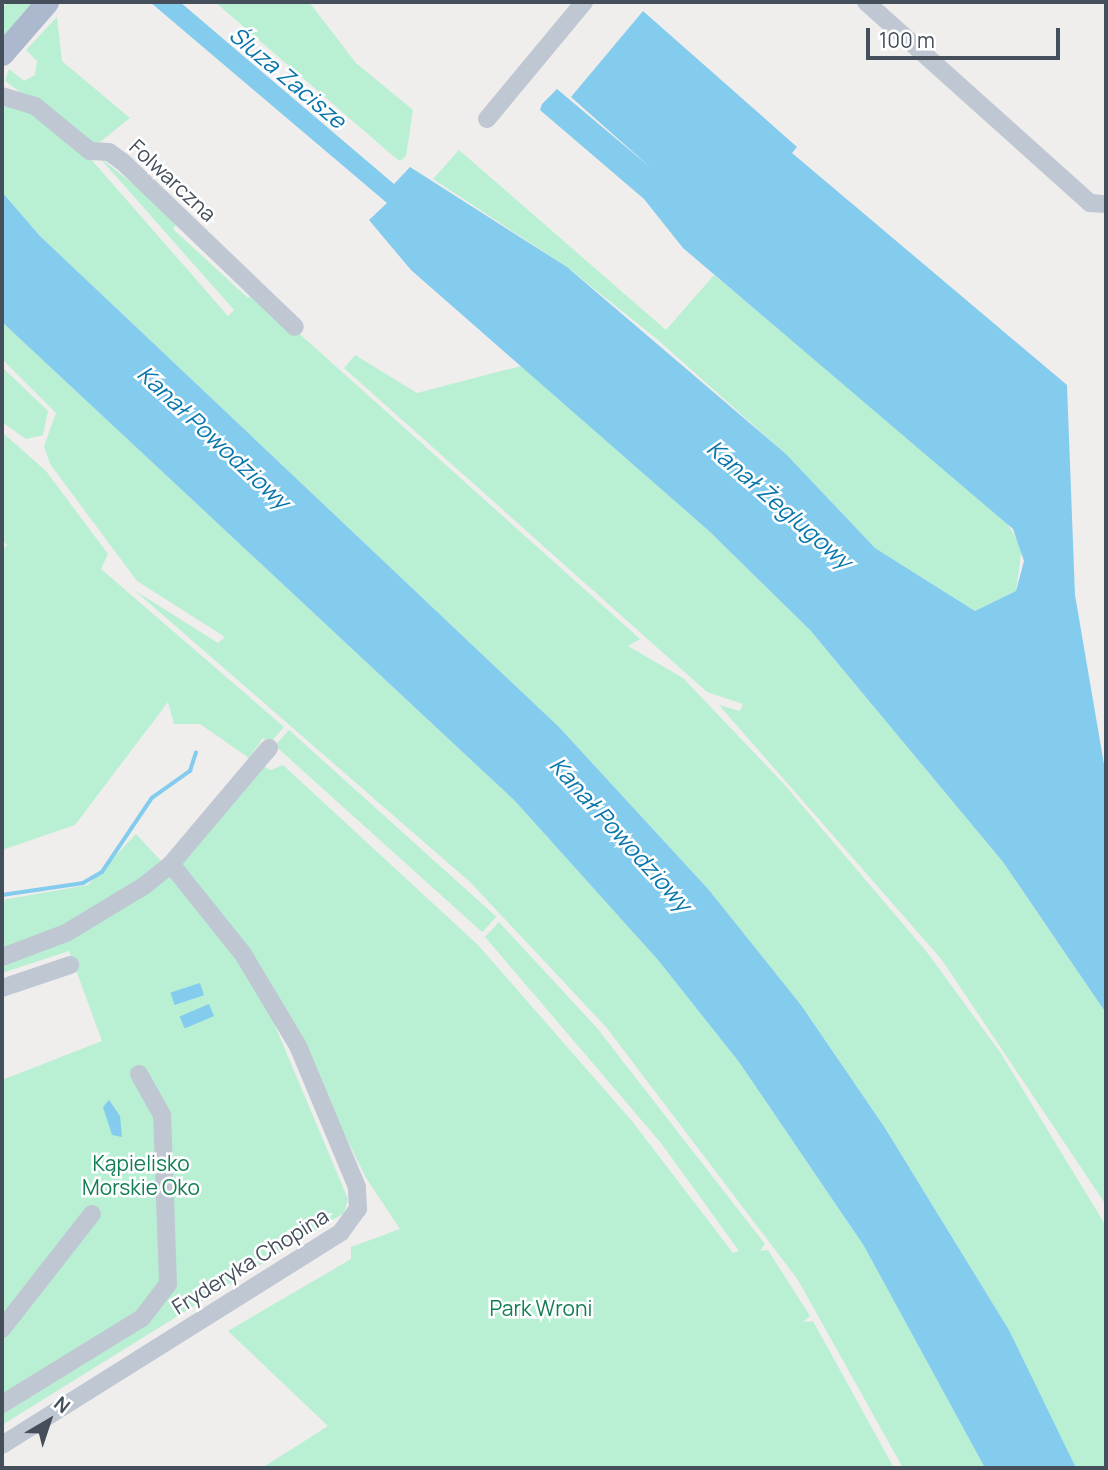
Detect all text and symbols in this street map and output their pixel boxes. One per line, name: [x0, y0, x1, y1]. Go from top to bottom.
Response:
scale bar: [870, 14, 1064, 58]
water label: Śluza Zacisze: [224, 20, 352, 134]
text: 100 m: [879, 26, 935, 54]
street label: Folwarczna: [125, 134, 221, 226]
water label: Kanał Powodziowy: [132, 359, 296, 515]
water label: Kanał Żeglugowy: [702, 434, 858, 574]
water label: Kanał Powodziowy: [545, 751, 697, 917]
park label: Kąpielisko Morskie Oko: [82, 1150, 200, 1200]
street label: Fryderyka Chopina: [167, 1203, 333, 1319]
park label: Park Wroni: [490, 1295, 592, 1321]
north arrow: [14, 1386, 84, 1456]
text: N: [49, 1390, 76, 1419]

